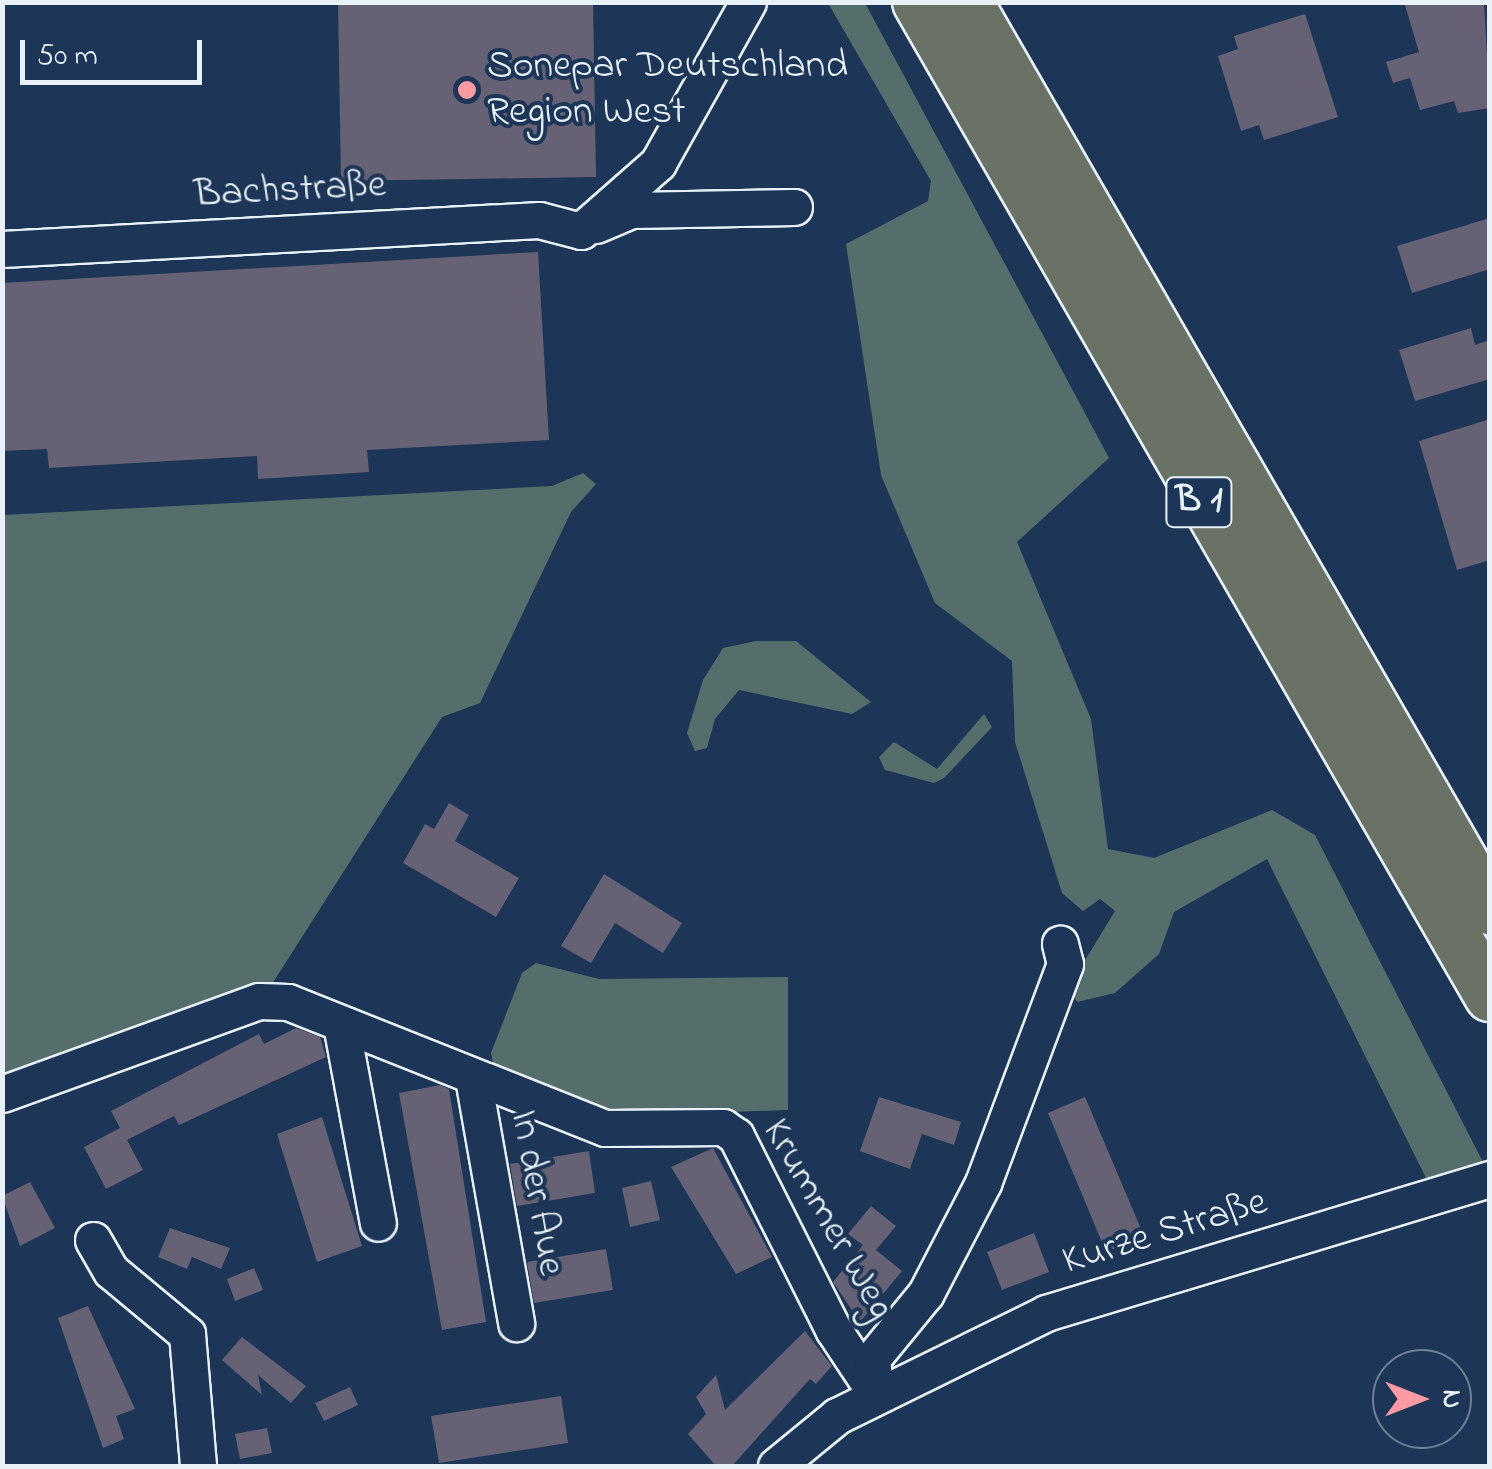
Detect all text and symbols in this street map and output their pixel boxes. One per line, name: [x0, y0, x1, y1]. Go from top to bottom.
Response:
scale bar: [25, 20, 208, 82]
text: 50 m: [37, 35, 98, 79]
place label: Sonepar Deutschland Region West: [487, 43, 848, 137]
marker: Sonepar Deutschland Region West: [456, 79, 478, 101]
street label: Bachstraße: [193, 162, 387, 220]
road number: B 1: [1164, 469, 1234, 535]
street label: In der Aue: [498, 1106, 574, 1280]
street label: Krummer Weg: [750, 1111, 904, 1329]
street label: Kurze Straße: [1057, 1179, 1273, 1287]
north arrow: [1372, 1349, 1472, 1449]
text: N: [1430, 1390, 1471, 1408]

